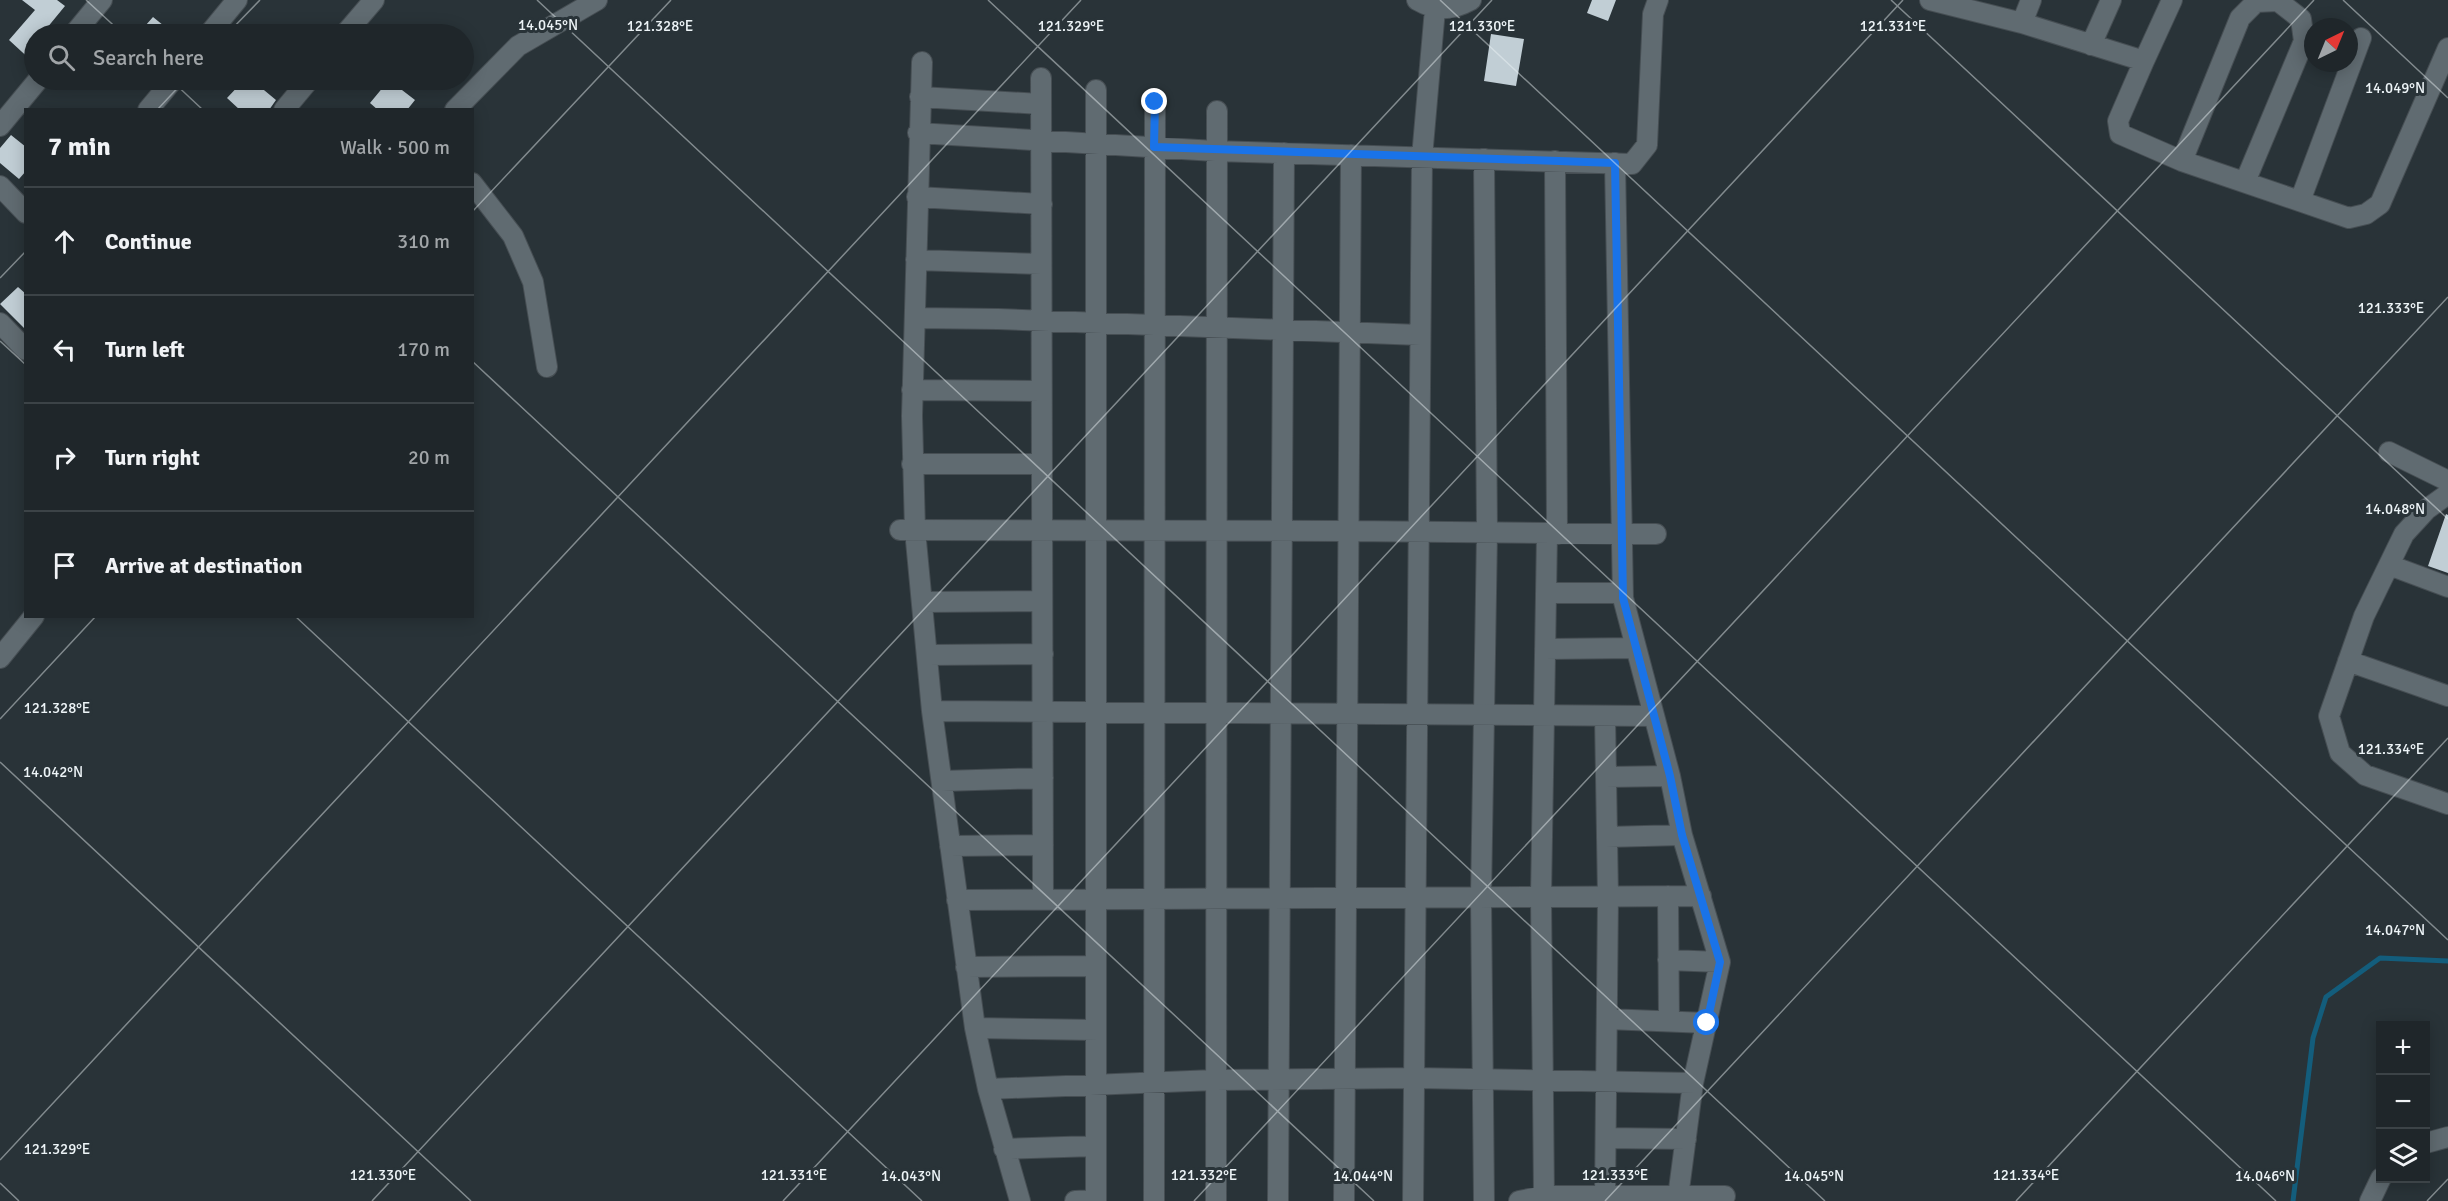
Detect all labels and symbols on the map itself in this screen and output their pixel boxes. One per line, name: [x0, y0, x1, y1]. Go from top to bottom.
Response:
text: 14.045°N: [518, 16, 578, 34]
text: 121.328°E: [627, 17, 693, 35]
text: 121.329°E: [1038, 17, 1104, 35]
text: 121.330°E: [1449, 17, 1515, 35]
text: 121.331°E: [1860, 17, 1926, 35]
north arrow: [2304, 18, 2358, 72]
text: 14.049°N: [2365, 79, 2425, 97]
route end: [1141, 88, 1167, 114]
text: 121.333°E: [2358, 299, 2424, 317]
text: 14.048°N: [2365, 500, 2425, 518]
text: 121.328°E: [24, 699, 90, 717]
text: 121.334°E: [2358, 740, 2424, 758]
text: 14.042°N: [23, 763, 83, 781]
text: 14.047°N: [2365, 921, 2425, 939]
route start: [1693, 1009, 1719, 1035]
text: 121.329°E: [24, 1140, 90, 1158]
text: 121.330°E: [350, 1166, 416, 1184]
text: 121.331°E: [761, 1166, 827, 1184]
text: 121.332°E: [1171, 1166, 1237, 1184]
text: 121.333°E: [1582, 1166, 1648, 1184]
text: 121.334°E: [1993, 1166, 2059, 1184]
text: 14.043°N: [881, 1167, 941, 1185]
text: 14.044°N: [1333, 1167, 1393, 1185]
text: 14.045°N: [1784, 1167, 1844, 1185]
text: 14.046°N: [2235, 1167, 2295, 1185]

